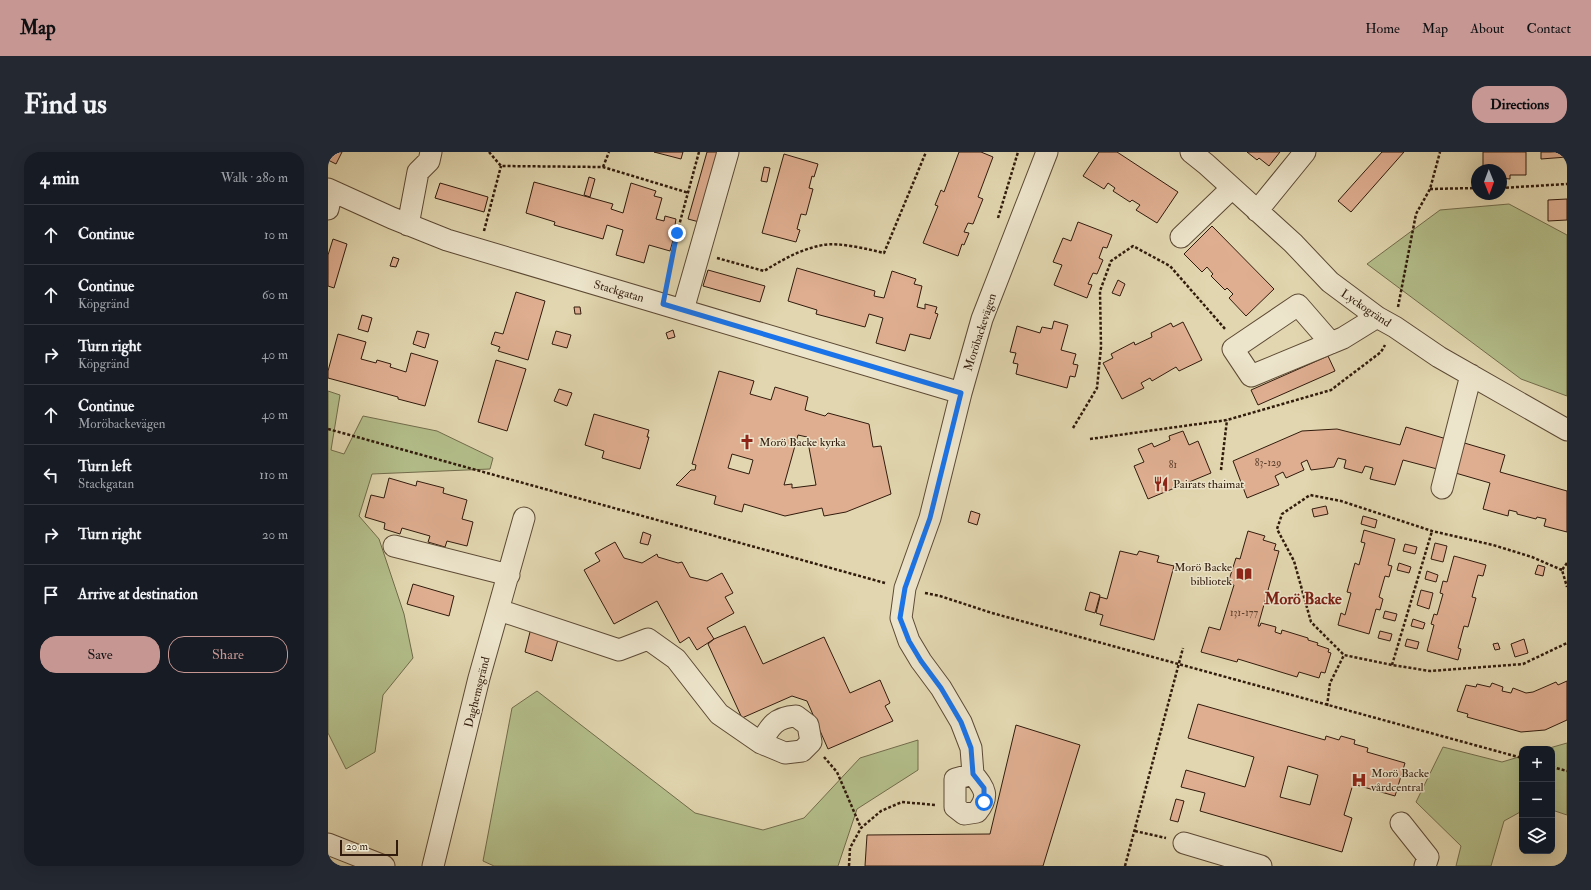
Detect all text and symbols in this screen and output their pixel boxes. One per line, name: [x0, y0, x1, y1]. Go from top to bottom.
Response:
text: Map: [20, 16, 56, 40]
text: Home: [1365, 20, 1400, 37]
text: Map: [1422, 20, 1448, 37]
text: About: [1470, 20, 1504, 37]
text: Contact: [1526, 20, 1571, 37]
button: Directions: [1472, 86, 1567, 123]
text: Find us: [24, 87, 107, 122]
north arrow: [1471, 164, 1507, 200]
text: 4 min: [40, 168, 79, 189]
text: Walk · 280 m: [221, 170, 288, 186]
icon: ahead: [40, 224, 62, 246]
route end: [668, 224, 686, 242]
text: Continue: [78, 225, 134, 244]
text: 10 m: [264, 227, 288, 243]
text: Continue: [78, 277, 134, 296]
street label: Stackgatan: [592, 277, 646, 306]
icon: ahead: [40, 284, 62, 306]
street label: Lyckogränd: [1338, 286, 1394, 331]
text: 60 m: [262, 287, 288, 303]
street label: Moröbackevägen: [961, 291, 1000, 373]
text: Köpgränd: [78, 296, 129, 312]
text: Turn right: [78, 337, 141, 356]
icon: right: [40, 344, 62, 366]
text: 40 m: [262, 347, 288, 363]
text: Köpgränd: [78, 356, 129, 372]
text: Continue: [78, 397, 134, 416]
icon: ahead: [40, 404, 62, 426]
text: 40 m: [262, 407, 288, 423]
text: Moröbackevägen: [78, 416, 166, 432]
church icon: Morö Backe kyrka: [738, 433, 756, 451]
place label: Morö Backe kyrka: [759, 435, 847, 450]
text: Turn left: [78, 457, 132, 476]
house number: 83-129: [1255, 457, 1281, 469]
house number: 81: [1169, 459, 1178, 471]
icon: left: [40, 464, 62, 486]
text: 110 m: [259, 467, 288, 483]
restaurant icon: Pairats thaimat: [1152, 475, 1170, 493]
text: Stackgatan: [78, 476, 134, 492]
place label: Pairats thaimat: [1173, 477, 1244, 492]
icon: right: [40, 524, 62, 546]
text: Turn right: [78, 525, 141, 544]
text: 20 m: [262, 527, 288, 543]
place label: Morö Backe bibliotek: [1174, 560, 1232, 589]
library icon: Morö Backe bibliotek: [1235, 565, 1253, 583]
icon: arrive: [40, 584, 62, 606]
text: Arrive at destination: [78, 585, 198, 604]
district label: Morö Backe: [1263, 589, 1342, 609]
house number: 131-177: [1230, 607, 1258, 619]
button: Save: [40, 636, 160, 673]
button: Share: [168, 636, 288, 673]
street label: Daghemsgränd: [461, 655, 494, 729]
map controls: [1519, 746, 1555, 854]
button: +: [1519, 746, 1555, 782]
place label: Morö Backe vårdcentral: [1370, 766, 1429, 795]
hospital icon: Morö Backe vårdcentral: [1350, 771, 1368, 789]
button: −: [1519, 782, 1555, 818]
route start: [975, 793, 993, 811]
button: layers: [1519, 818, 1555, 854]
scale bar: [340, 838, 398, 857]
text: 20 m: [346, 840, 368, 853]

